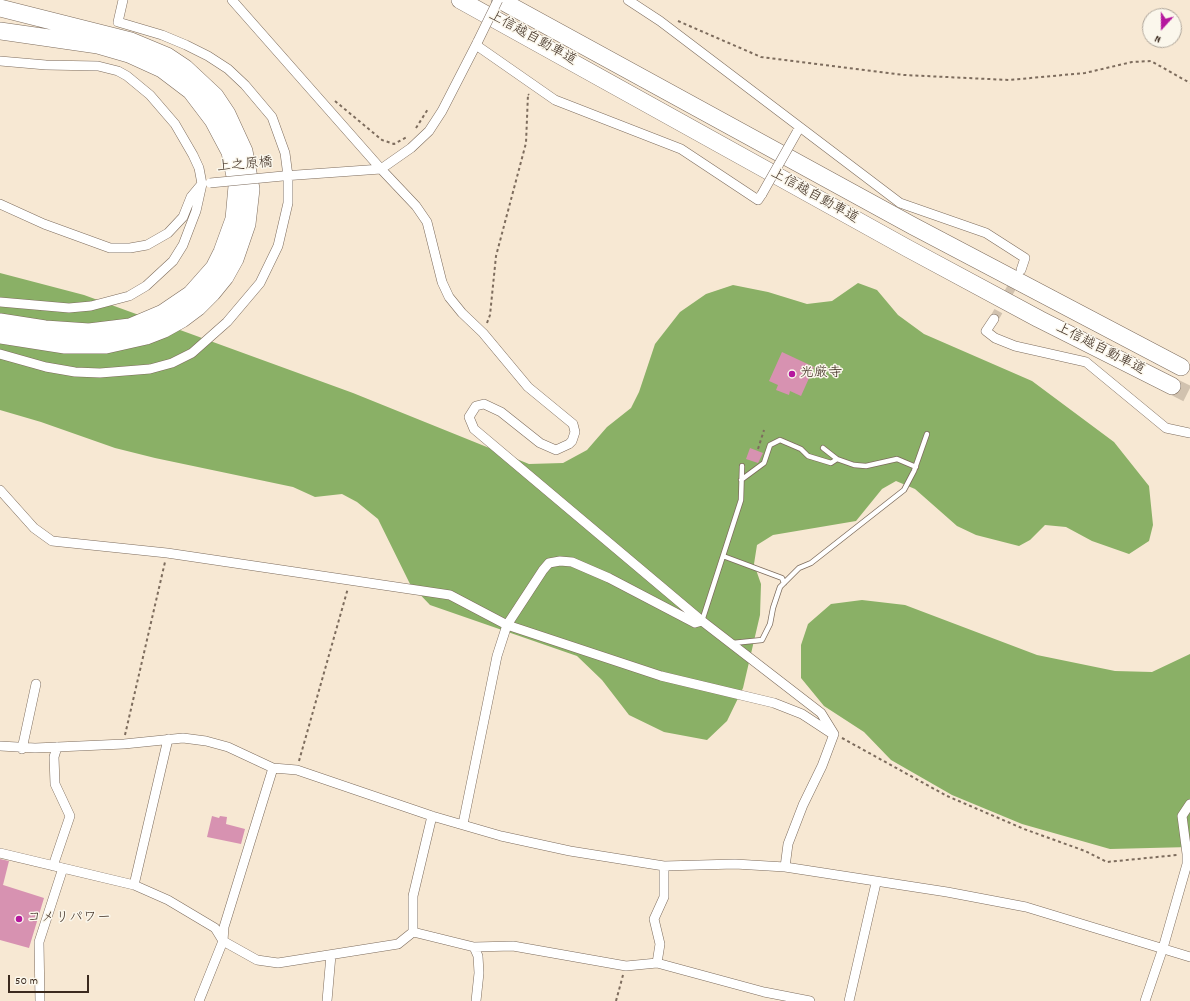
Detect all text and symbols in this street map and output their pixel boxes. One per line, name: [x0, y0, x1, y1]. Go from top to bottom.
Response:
street label: 上信越自動車道: [485, 8, 579, 70]
north arrow: [1142, 8, 1182, 48]
text: N: [1153, 30, 1163, 47]
street label: 上之原橋: [216, 155, 274, 177]
street label: 上信越自動車道: [767, 166, 861, 228]
street label: 上信越自動車道: [1053, 320, 1147, 380]
place label: 光厳寺: [800, 366, 842, 382]
marker: 光厳寺: [787, 369, 797, 379]
place label: コメリパワー: [27, 911, 111, 927]
marker: コメリパワー: [14, 914, 24, 924]
scale bar: [10, 967, 91, 993]
text: 50 m: [15, 973, 38, 990]

